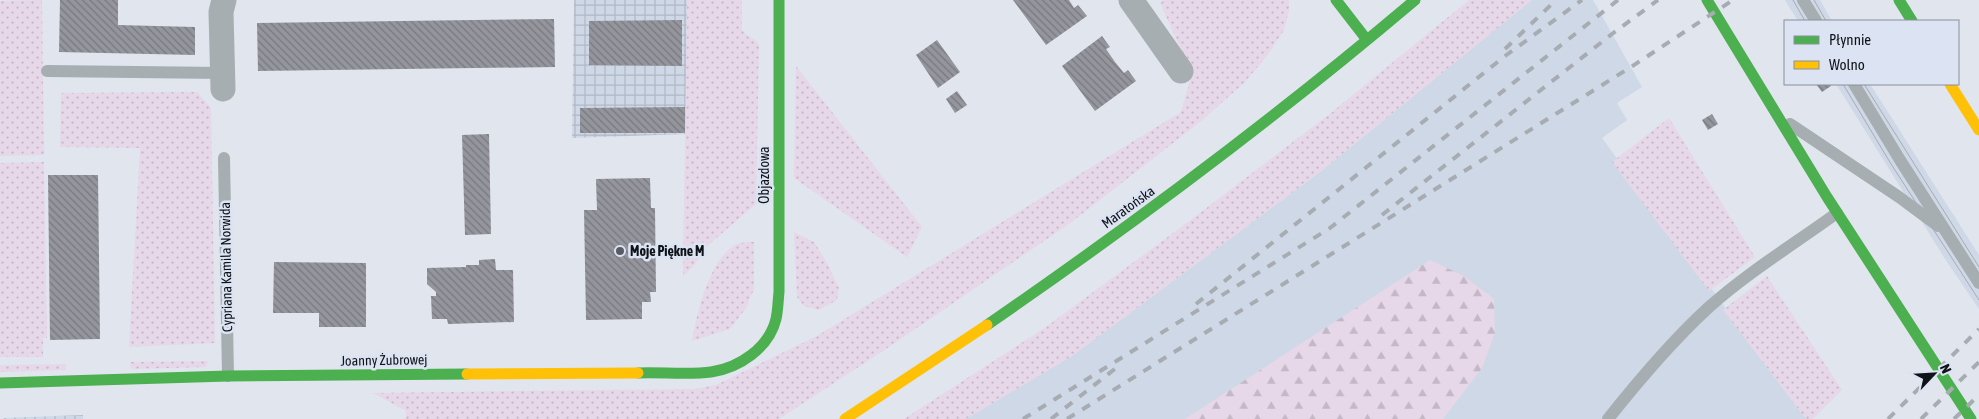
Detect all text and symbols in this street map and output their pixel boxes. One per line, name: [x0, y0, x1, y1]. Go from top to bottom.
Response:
legend: [1784, 20, 1959, 85]
text: Płynnie: [1829, 31, 1871, 48]
text: Wolno: [1829, 56, 1865, 73]
street label: Objazdowa: [756, 146, 772, 204]
street label: Maratońska: [1099, 183, 1157, 231]
street label: Cypriana Kamila Norwida: [217, 202, 235, 332]
place label: Moje Piękne M: [630, 243, 704, 259]
marker: Moje Piękne M: [614, 245, 626, 257]
north arrow: [1909, 349, 1959, 399]
street label: Joanny Żubrowej: [340, 351, 428, 369]
text: N: [1937, 361, 1955, 376]

